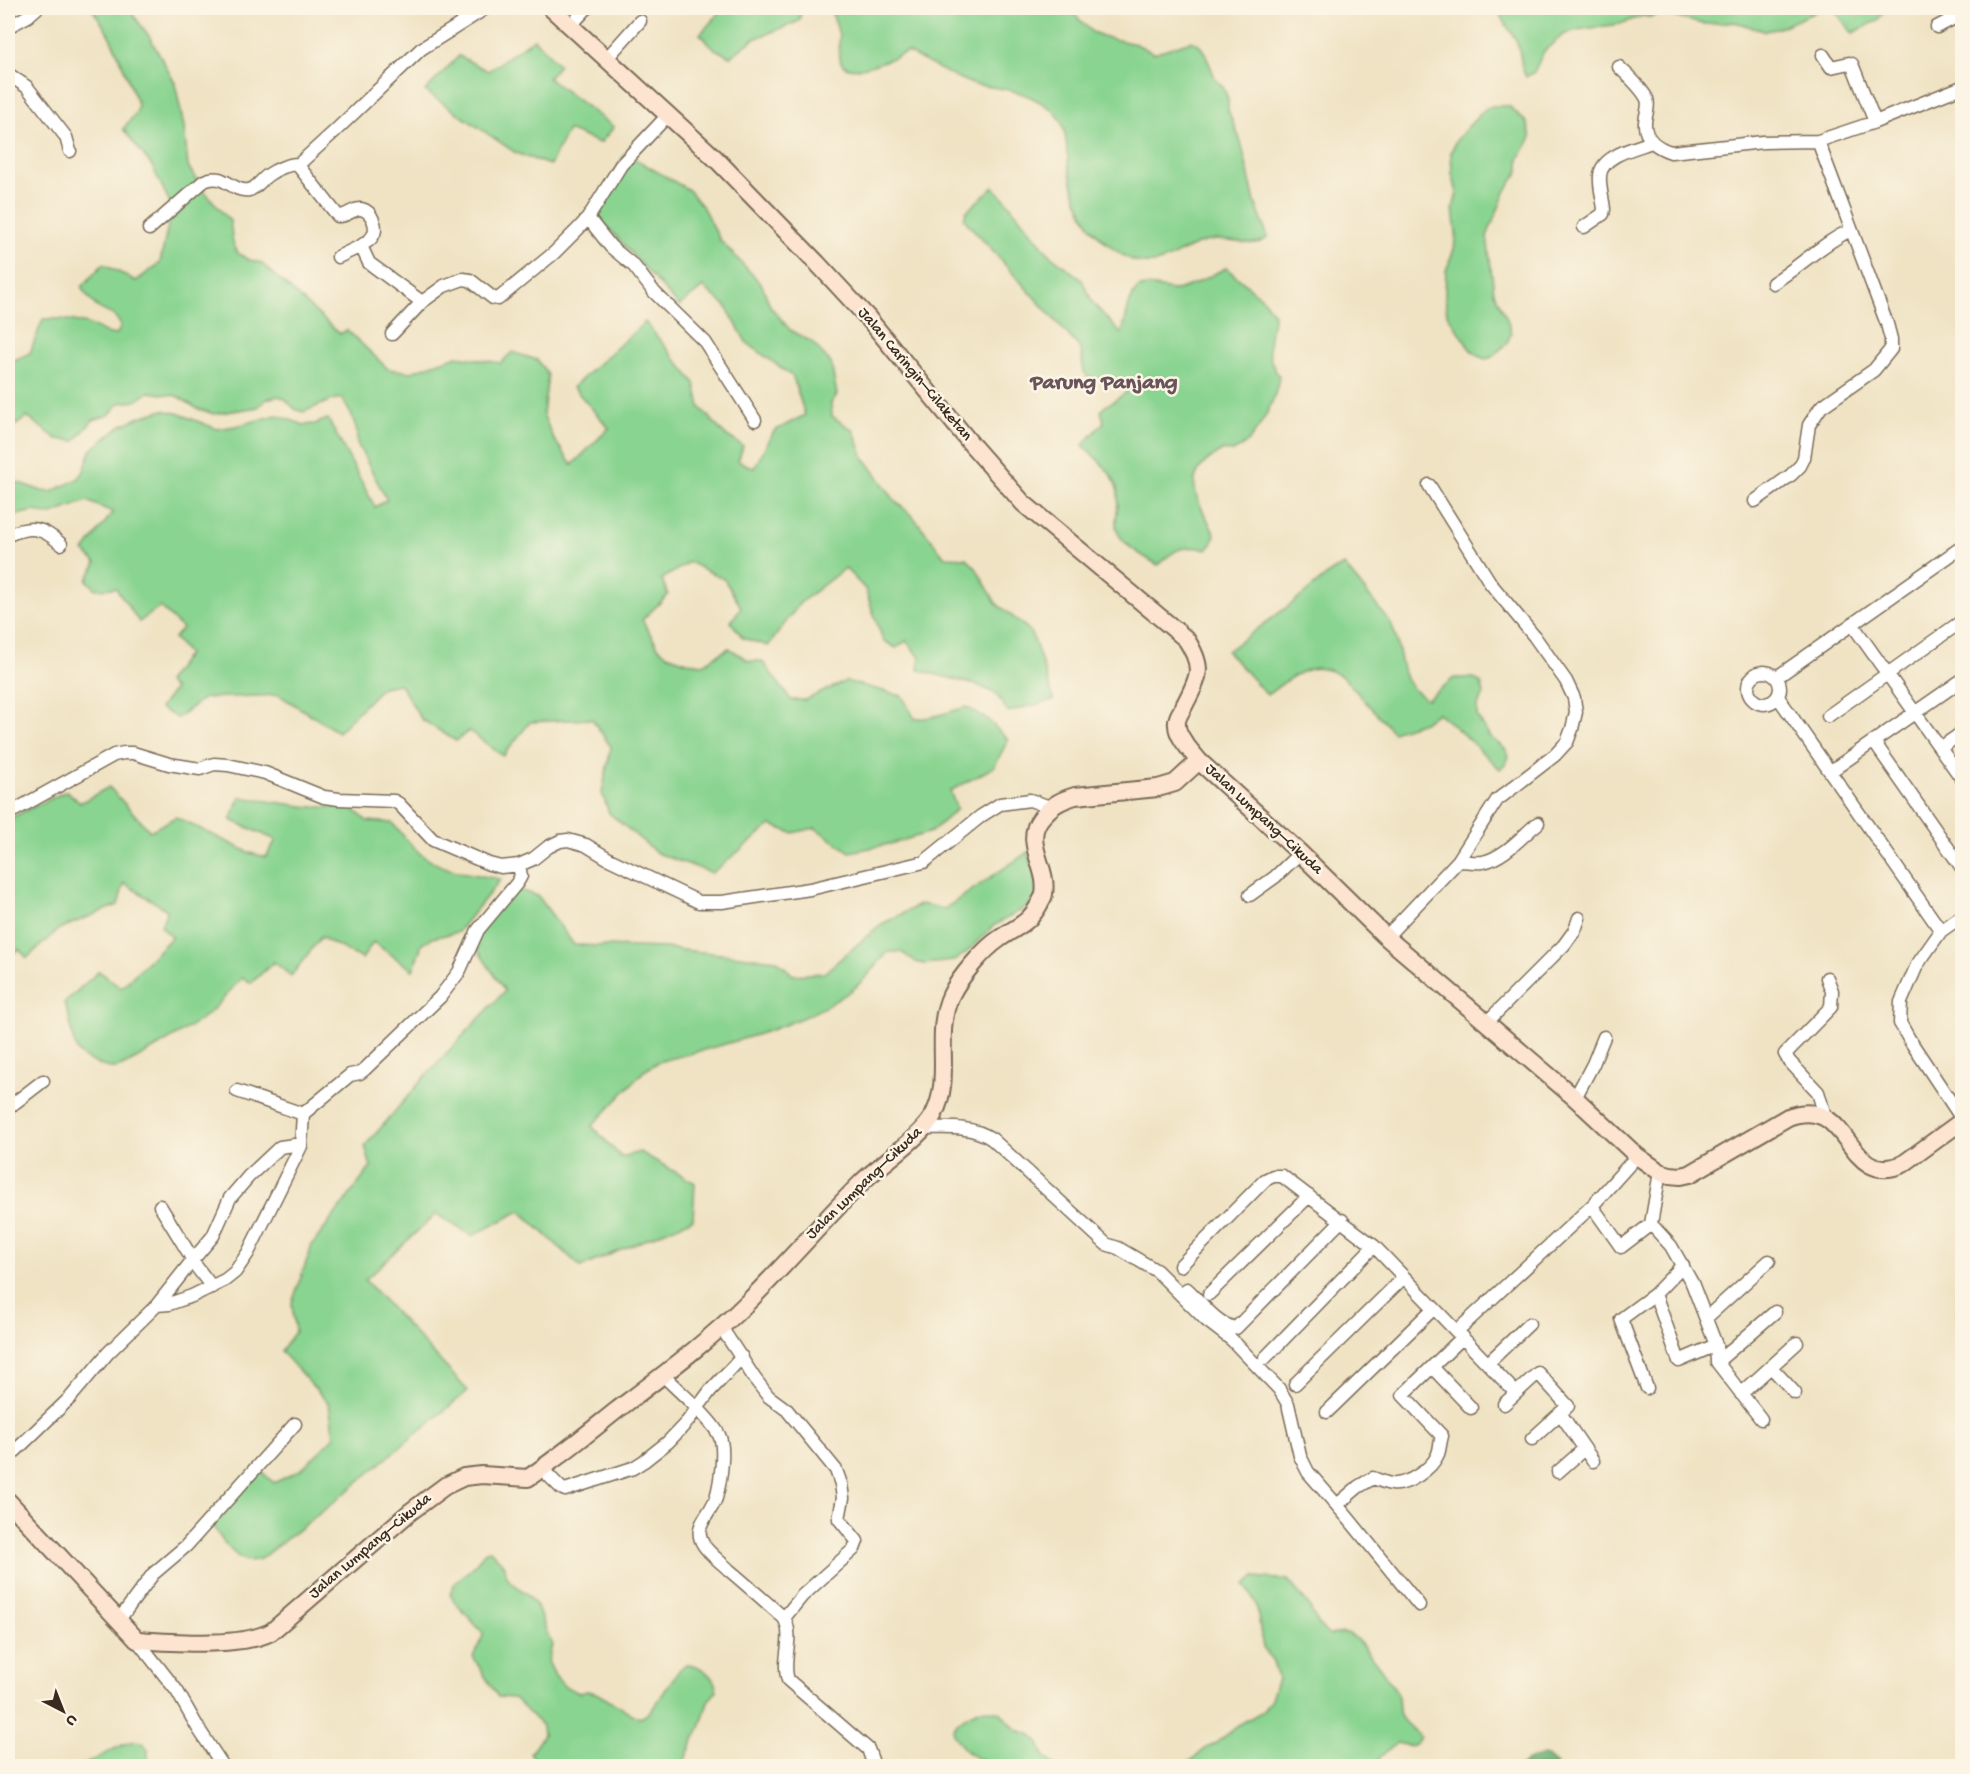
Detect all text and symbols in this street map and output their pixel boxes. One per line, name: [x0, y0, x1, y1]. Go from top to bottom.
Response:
street label: Jalan Caringin–Cilaketan: [853, 304, 976, 446]
district label: Parung Panjang: [1029, 371, 1178, 397]
street label: Jalan Lumpang–Cikuda: [1200, 760, 1327, 880]
street label: Jalan Lumpang–Cikuda: [803, 1123, 928, 1244]
street label: Jalan Lumpang–Cikuda: [306, 1489, 437, 1604]
north arrow: [33, 1681, 93, 1741]
text: U: [60, 1709, 80, 1730]

